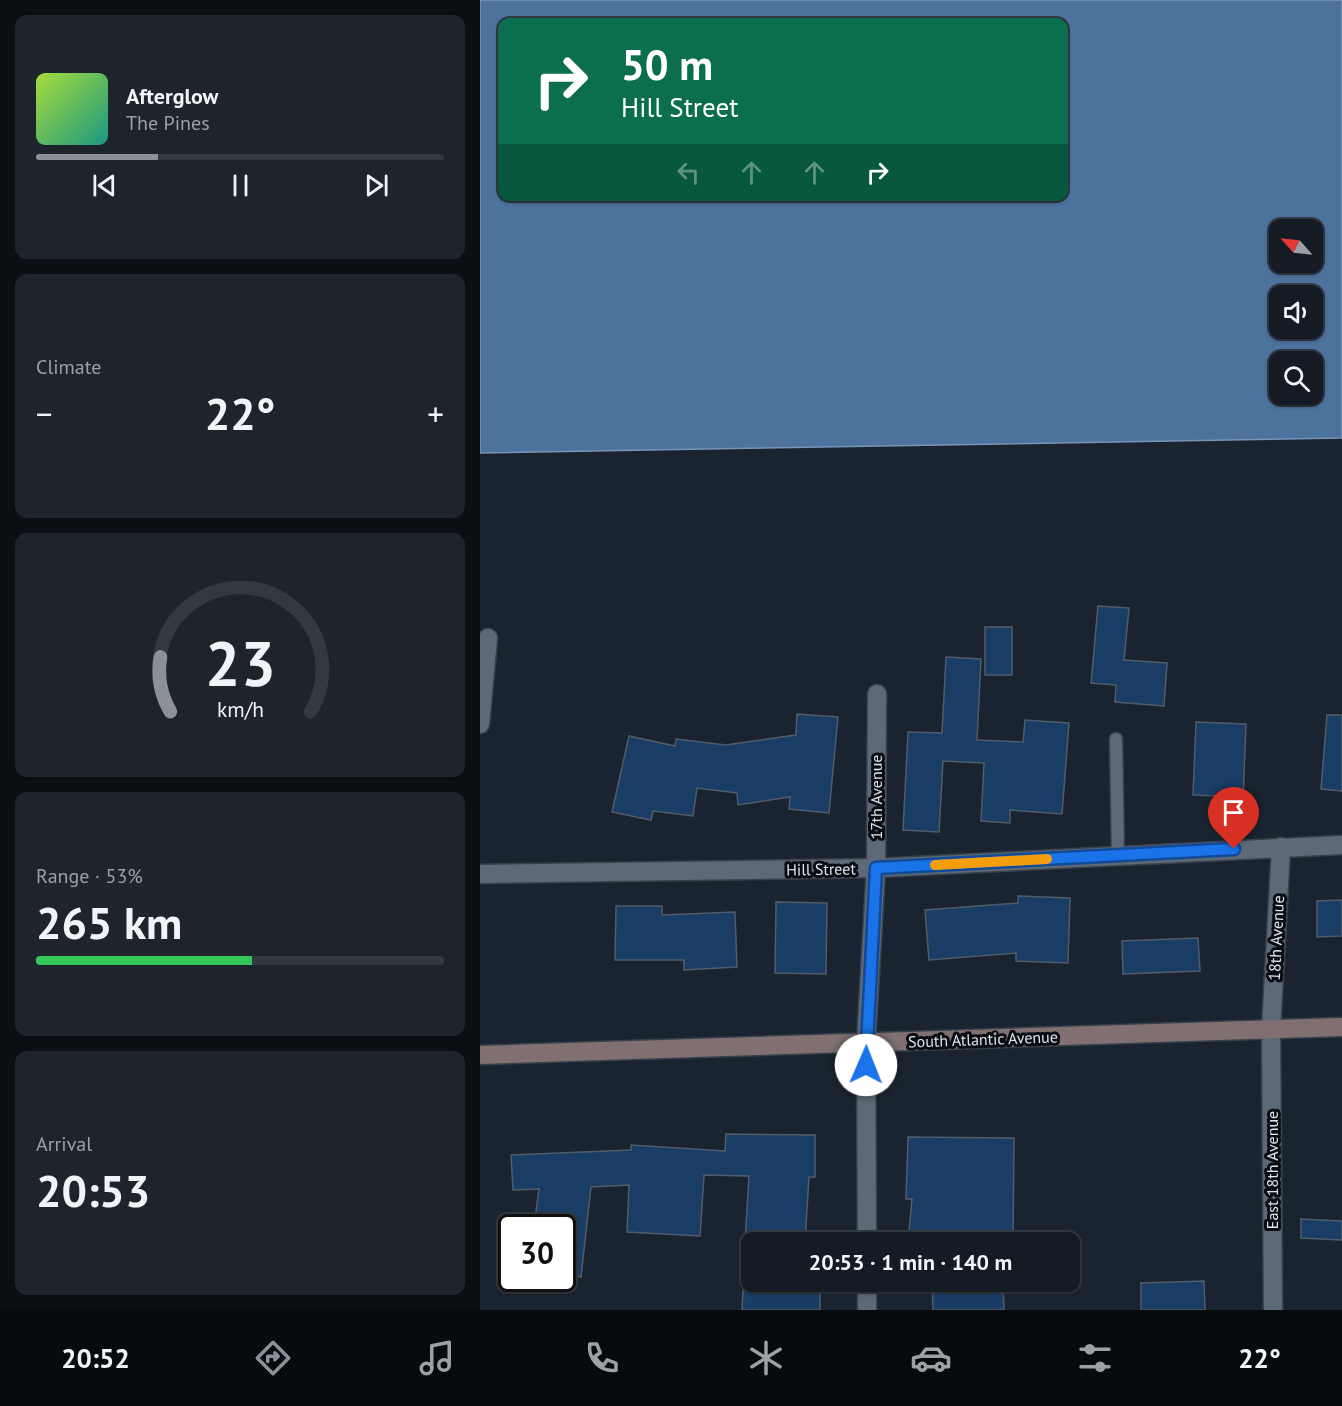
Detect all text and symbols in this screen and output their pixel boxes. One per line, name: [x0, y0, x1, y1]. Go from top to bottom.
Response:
text: 50 m: [621, 37, 713, 92]
icon: right: [522, 42, 600, 120]
text: Afterglow: [126, 82, 218, 110]
text: Hill Street: [621, 90, 738, 124]
text: The Pines: [126, 110, 210, 136]
icon: left: [672, 156, 705, 189]
icon: ahead: [735, 156, 768, 189]
icon: ahead: [798, 156, 831, 189]
icon: right: [861, 156, 894, 189]
icon: previous: [88, 169, 121, 202]
icon: pause: [224, 169, 257, 202]
icon: next: [360, 169, 393, 202]
north arrow: [1269, 219, 1323, 273]
map controls: [1269, 219, 1323, 405]
button: sound: [1269, 285, 1323, 339]
button: search: [1269, 351, 1323, 405]
text: Climate: [36, 354, 102, 380]
text: 22°: [205, 384, 275, 442]
text: −: [36, 392, 53, 435]
text: +: [427, 392, 444, 435]
text: 23: [205, 622, 275, 703]
text: km/h: [216, 695, 263, 723]
street label: 17th Avenue: [866, 755, 886, 839]
pin: [1208, 787, 1259, 849]
icon: arrive: [1217, 796, 1250, 829]
street label: Hill Street: [786, 858, 856, 880]
text: Range · 53%: [36, 863, 143, 889]
text: 265 km: [36, 893, 182, 951]
street label: 18th Avenue: [1264, 895, 1288, 981]
street label: South Atlantic Avenue: [908, 1026, 1058, 1052]
position arrow: [834, 1033, 898, 1097]
street label: East 18th Avenue: [1262, 1111, 1282, 1229]
text: Arrival: [36, 1131, 92, 1157]
text: 20:53: [36, 1161, 150, 1219]
speed limit sign: 30: [498, 1214, 576, 1292]
text: 20:53 · 1 min · 140 m: [809, 1248, 1012, 1276]
icon: directions: [252, 1337, 294, 1379]
icon: music: [416, 1337, 458, 1379]
icon: phone: [581, 1337, 623, 1379]
icon: climate: [745, 1337, 787, 1379]
icon: car: [910, 1337, 952, 1379]
icon: filters: [1074, 1337, 1116, 1379]
text: 20:52: [61, 1341, 130, 1375]
text: 22°: [1238, 1341, 1281, 1375]

